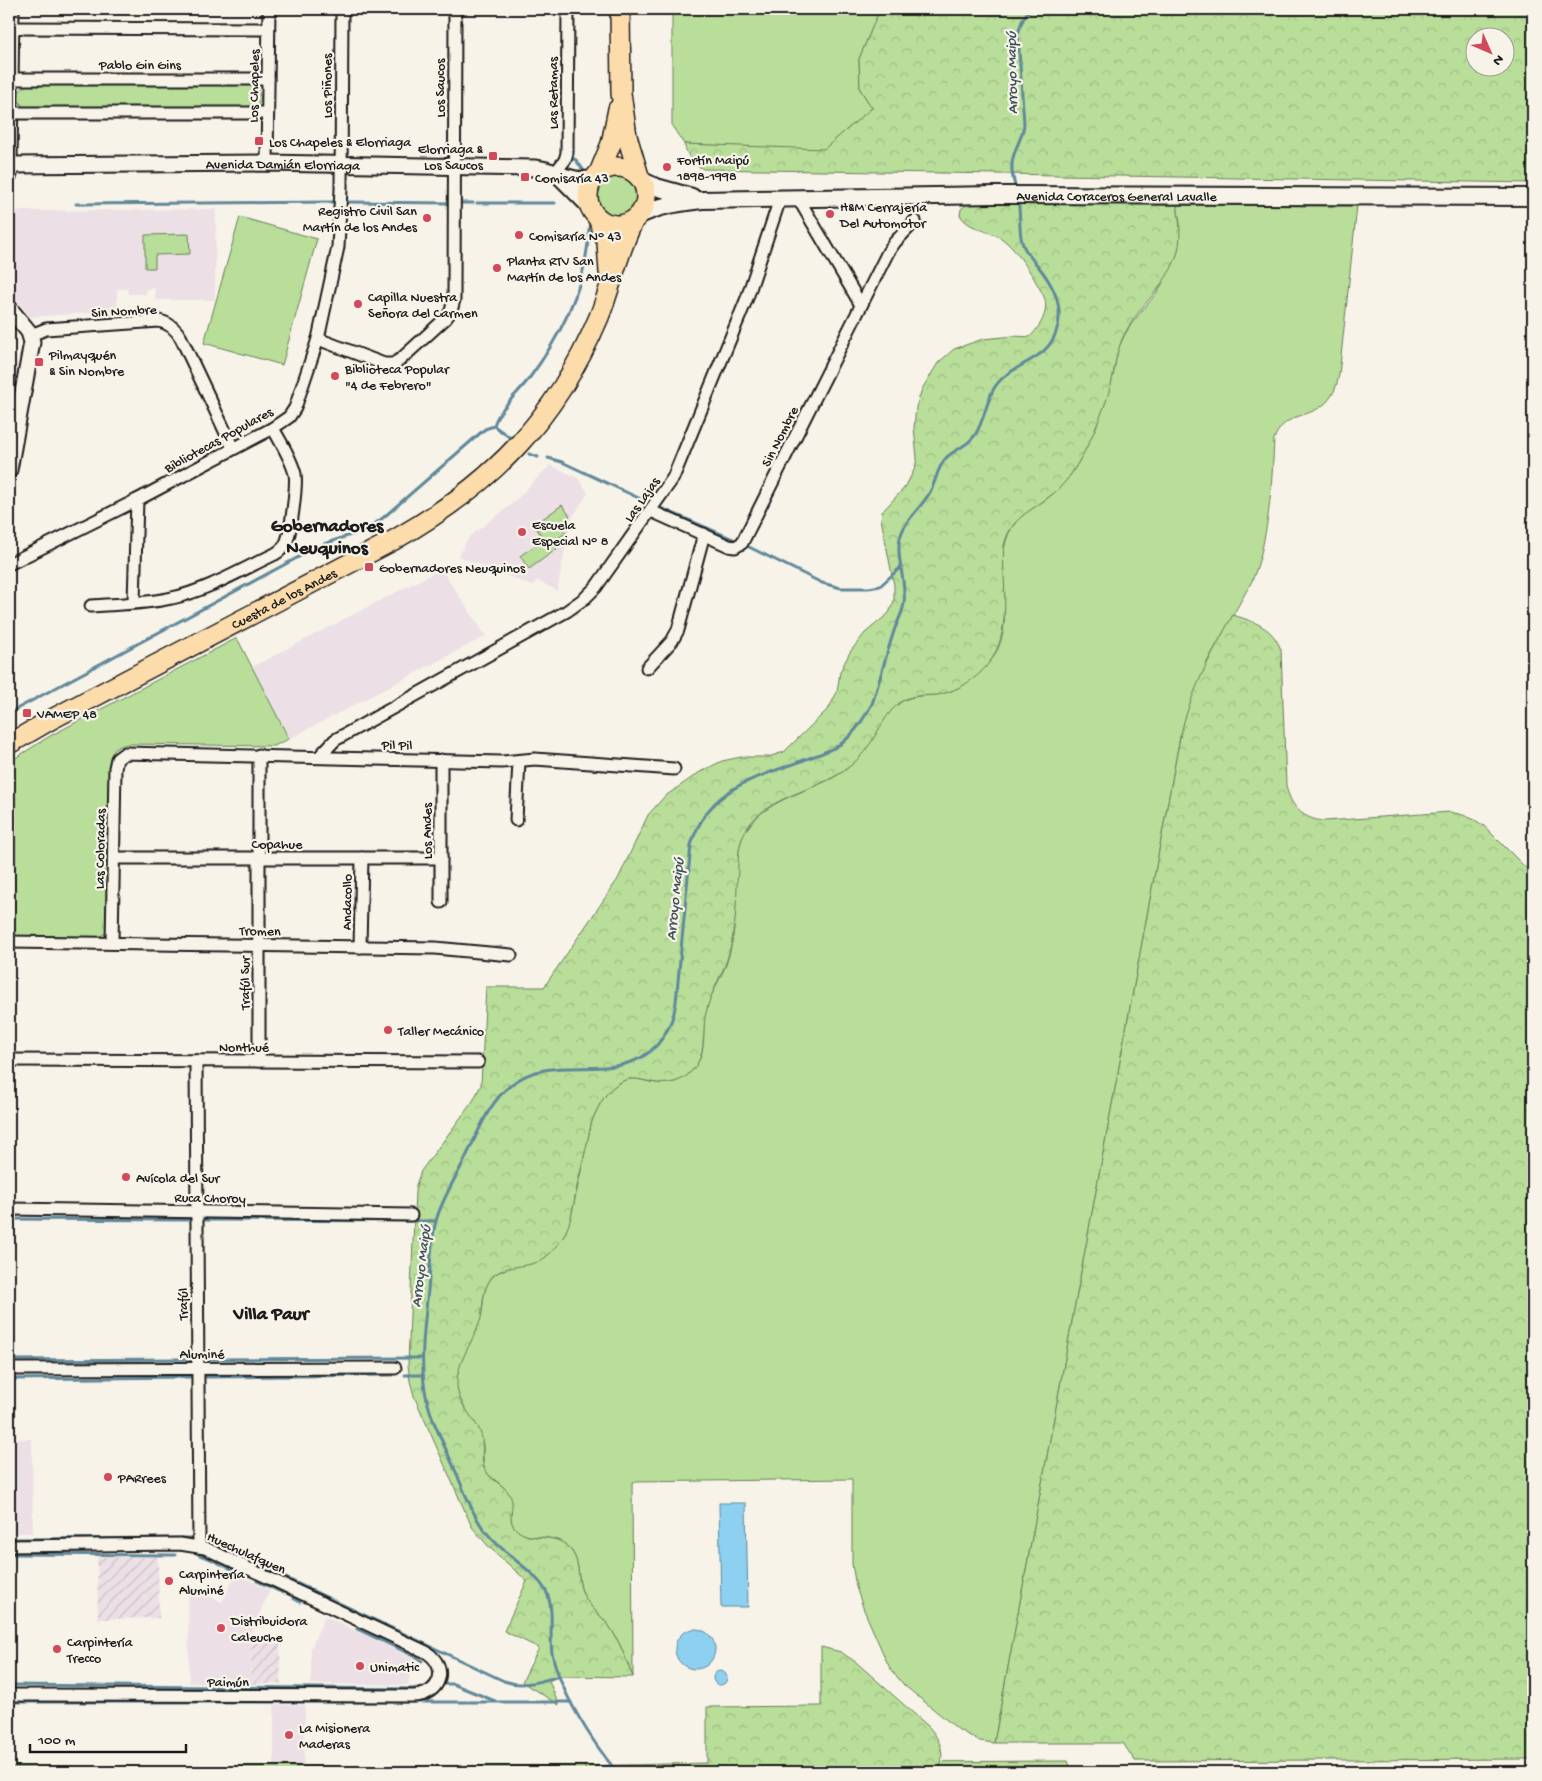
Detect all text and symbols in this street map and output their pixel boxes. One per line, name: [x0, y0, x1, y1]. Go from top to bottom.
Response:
north arrow: [1464, 28, 1514, 78]
water label: Arroyo Maipú: [1003, 30, 1023, 114]
street label: Los Chapeles: [246, 48, 265, 123]
text: N: [1488, 50, 1507, 69]
street label: Los Piñones: [320, 53, 337, 118]
street label: Las Retamas: [546, 56, 563, 129]
street label: Pablo Gin Gins: [98, 58, 182, 75]
street label: Los Saucos: [433, 58, 450, 117]
marker: Los Chapeles & Elorriaga: [253, 135, 265, 147]
place label: Los Chapeles & Elorriaga: [269, 135, 412, 152]
place label: Elorriaga & Los Saucos: [418, 142, 484, 175]
marker: Elorriaga & Los Saucos: [487, 150, 499, 162]
place label: Fortín Maipú 1898-1998: [676, 153, 750, 186]
street label: Avenida Damián Elorriaga: [206, 157, 361, 176]
marker: Fortín Maipú 1898-1998: [661, 161, 673, 173]
marker: Comisaría 43: [519, 171, 531, 183]
place label: Comisaría 43: [535, 171, 609, 188]
street label: Avenida Coraceros General Lavalle: [1016, 189, 1218, 207]
place label: H&M Cerrajería Del Automotor: [839, 200, 928, 233]
place label: Registro Civil San Martín de los Andes: [303, 204, 418, 237]
marker: H&M Cerrajería Del Automotor: [824, 208, 836, 220]
marker: Registro Civil San Martín de los Andes: [421, 212, 433, 224]
marker: Comisaría N° 43: [513, 229, 525, 241]
place label: Comisaría N° 43: [529, 229, 621, 246]
place label: Planta RTV San Martín de los Andes: [506, 254, 622, 287]
marker: Planta RTV San Martín de los Andes: [491, 262, 503, 274]
place label: Capilla Nuestra Señora del Carmen: [368, 290, 478, 323]
marker: Capilla Nuestra Señora del Carmen: [352, 298, 364, 310]
street label: Sin Nombre: [91, 302, 158, 323]
place label: Pilmayquén & Sin Nombre: [48, 348, 125, 381]
marker: Pilmayquén & Sin Nombre: [33, 356, 45, 368]
place label: Biblioteca Popular "4 de Febrero": [344, 362, 450, 395]
marker: Biblioteca Popular "4 de Febrero": [329, 370, 341, 382]
street label: Sin Nombre: [759, 403, 804, 470]
street label: Bibliotecas Populares: [161, 404, 277, 479]
street label: Las Lajas: [621, 474, 665, 526]
district label: Gobernadores Neuquinos: [271, 516, 384, 561]
place label: Escuela Especial N° 8: [532, 518, 609, 551]
marker: Escuela Especial N° 8: [516, 526, 528, 538]
marker: Gobernadores Neuquinos: [363, 561, 375, 573]
place label: Gobernadores Neuquinos: [379, 561, 526, 578]
street label: Cuesta de los Andes: [229, 565, 341, 635]
marker: VAMEP 48: [21, 707, 33, 719]
place label: VAMEP 48: [36, 707, 97, 724]
street label: Pil Pil: [380, 738, 413, 755]
street label: Los Andes: [420, 802, 437, 859]
street label: Las Coloradas: [92, 808, 111, 889]
street label: Copahue: [252, 837, 303, 854]
water label: Arroyo Maipú: [663, 855, 689, 941]
street label: Andacollo: [340, 874, 357, 930]
street label: Tromen: [238, 924, 281, 941]
street label: Trafúl Sur: [238, 955, 255, 1011]
marker: Taller Mecánico: [382, 1024, 394, 1036]
place label: Taller Mecánico: [397, 1024, 484, 1041]
street label: Nonthué: [219, 1040, 270, 1057]
marker: Avícola del Sur: [120, 1171, 132, 1183]
place label: Avícola del Sur: [136, 1171, 221, 1188]
street label: Ruca Choroy: [174, 1190, 246, 1209]
water label: Arroyo Maipú: [408, 1222, 436, 1308]
street label: Trafúl: [176, 1288, 193, 1321]
district label: Villa Paur: [233, 1304, 311, 1327]
street label: Aluminé: [180, 1347, 225, 1364]
marker: PARrees: [102, 1471, 114, 1483]
place label: PARrees: [117, 1471, 167, 1488]
street label: Huechulafquen: [204, 1529, 288, 1579]
place label: Carpintería Aluminé: [179, 1567, 246, 1600]
marker: Carpintería Aluminé: [163, 1575, 175, 1587]
place label: Distribuidora Caleuche: [230, 1614, 308, 1647]
marker: Distribuidora Caleuche: [215, 1622, 227, 1634]
place label: Carpintería Trecco: [66, 1635, 134, 1668]
marker: Carpintería Trecco: [51, 1643, 63, 1655]
marker: Unimatic: [354, 1660, 366, 1672]
place label: Unimatic: [370, 1660, 420, 1677]
street label: Paimún: [206, 1675, 249, 1692]
scale bar: [30, 1721, 186, 1753]
place label: La Misionera Maderas: [299, 1721, 371, 1754]
marker: La Misionera Maderas: [283, 1729, 295, 1741]
text: 100 m: [37, 1732, 76, 1750]

